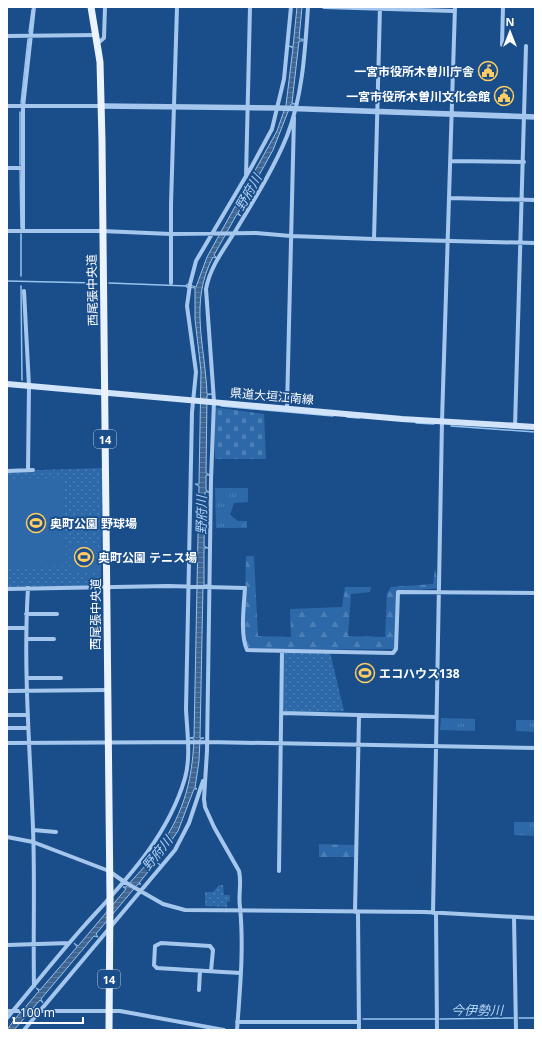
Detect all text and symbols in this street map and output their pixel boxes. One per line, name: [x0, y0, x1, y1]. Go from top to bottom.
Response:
north arrow: [490, 12, 530, 52]
text: N: [506, 14, 514, 29]
public building icon: 一宮市役所木曽川庁舎: [477, 60, 499, 82]
place label: 一宮市役所木曽川庁舎: [354, 63, 474, 80]
public building icon: 一宮市役所木曽川文化会館: [493, 85, 515, 107]
place label: 一宮市役所木曽川文化会館: [346, 88, 490, 105]
water label: 野府川: [230, 169, 267, 213]
street label: 西尾張中央道: [83, 254, 101, 326]
street label: 県道大垣江南線: [229, 384, 315, 408]
road number: 14: [94, 430, 116, 448]
water label: 野府川: [192, 493, 210, 535]
sports icon: 奥町公園 野球場: [25, 512, 47, 534]
place label: 奥町公園 野球場: [50, 515, 137, 532]
sports icon: 奥町公園 テニス場: [73, 546, 95, 568]
place label: 奥町公園 テニス場: [98, 549, 197, 566]
street label: 西尾張中央道: [87, 578, 104, 650]
sports icon: エコハウス138: [354, 662, 376, 684]
place label: エコハウス138: [379, 665, 460, 682]
water label: 野府川: [138, 831, 178, 874]
road number: 14: [98, 970, 120, 988]
scale bar: [14, 999, 83, 1025]
water label: 今伊勢川: [451, 1001, 505, 1019]
text: 100 m: [20, 1004, 55, 1021]

